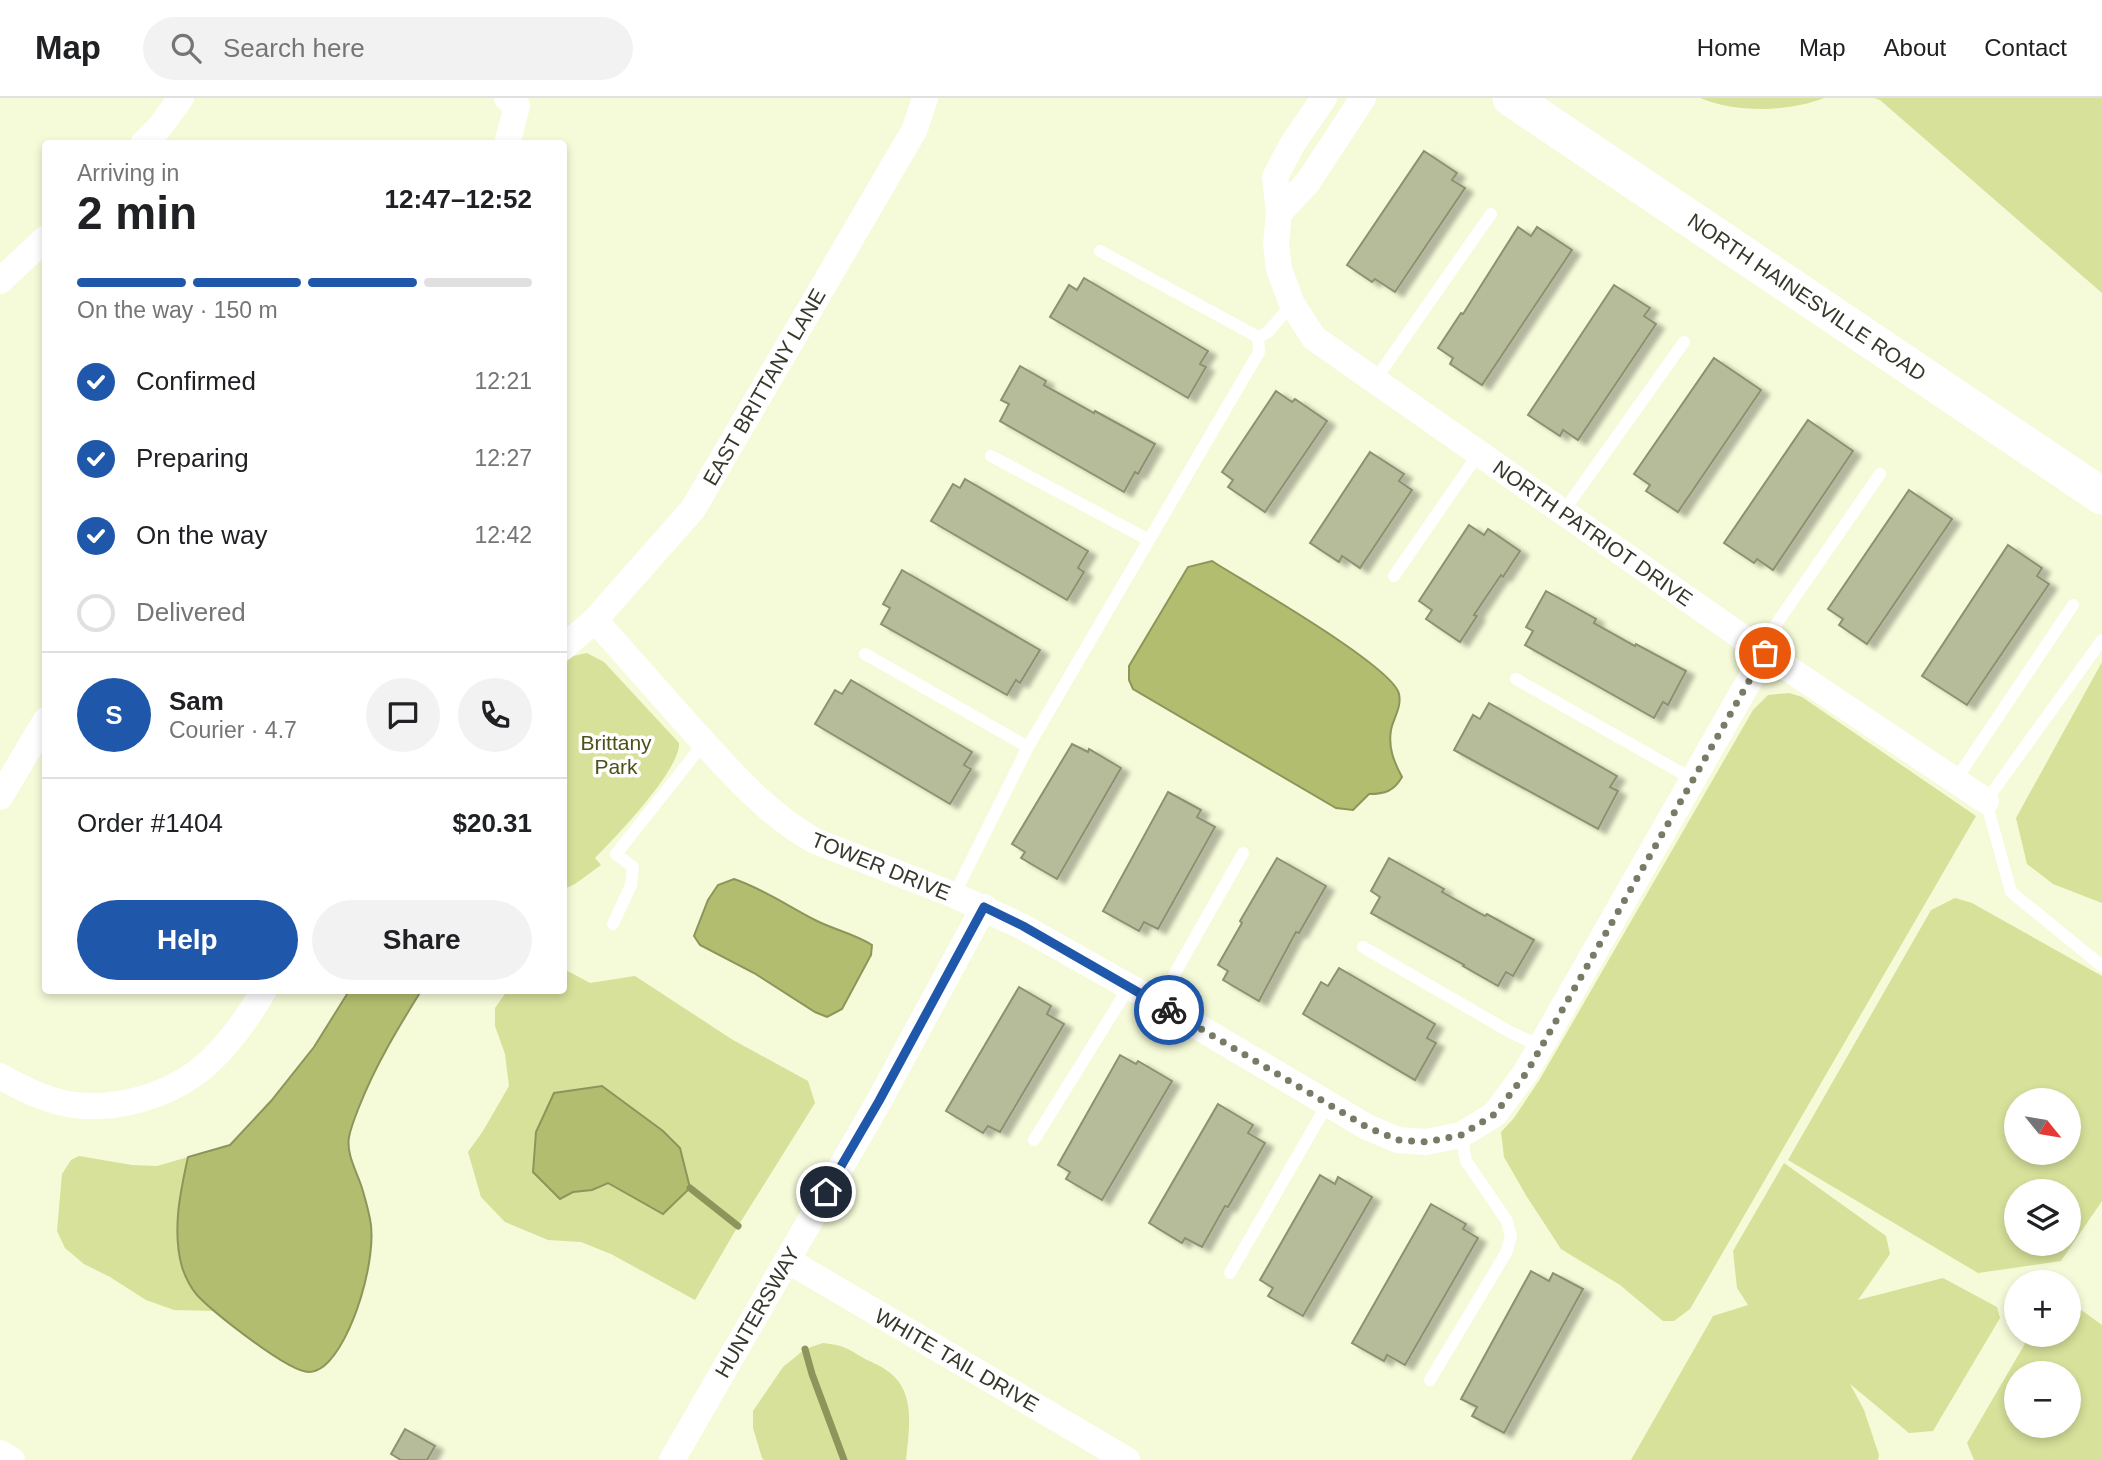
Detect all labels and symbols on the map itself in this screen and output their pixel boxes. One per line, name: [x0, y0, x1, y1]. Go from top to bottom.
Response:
street label: NORTH HAINESVILLE ROAD: [1684, 209, 1930, 385]
street label: EAST BRITTANY LANE: [698, 285, 830, 489]
street label: NORTH PATRIOT DRIVE: [1489, 455, 1697, 611]
pin: [1735, 623, 1795, 683]
park label: Brittany Park: [580, 731, 652, 778]
street label: TOWER DRIVE: [808, 828, 954, 904]
courier: [1134, 975, 1204, 1045]
north arrow: [2004, 1088, 2081, 1166]
pin: [796, 1162, 856, 1222]
street label: HUNTERSWAY: [710, 1243, 804, 1381]
street label: WHITE TAIL DRIVE: [871, 1304, 1043, 1416]

